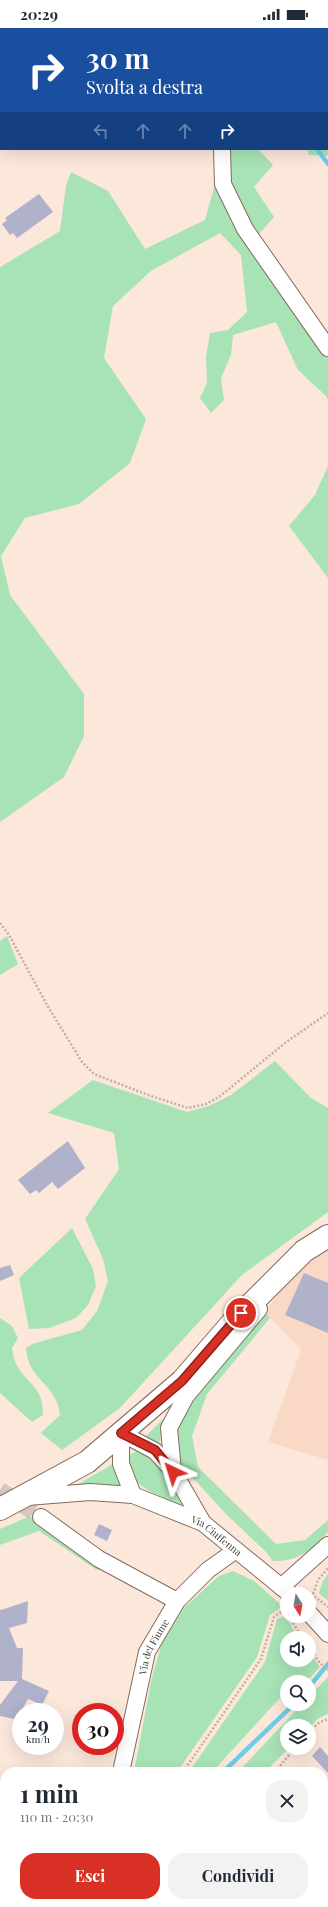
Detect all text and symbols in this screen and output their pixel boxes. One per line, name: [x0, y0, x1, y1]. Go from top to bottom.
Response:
text: 20:29: [20, 4, 58, 24]
text: 30 m: [86, 39, 150, 76]
icon: right: [20, 44, 72, 96]
text: Svolta a destra: [86, 75, 203, 99]
icon: left: [90, 120, 112, 142]
icon: ahead: [132, 120, 154, 142]
icon: ahead: [174, 120, 196, 142]
icon: right: [216, 120, 238, 142]
pin: [224, 1296, 258, 1330]
icon: arrive: [230, 1302, 252, 1324]
position arrow: [152, 1451, 194, 1493]
street label: Via Ciuffenna: [188, 1512, 245, 1559]
north arrow: [280, 1587, 316, 1623]
map controls: [280, 1587, 316, 1755]
street label: Via del Fiume: [135, 1616, 172, 1677]
button: sound: [280, 1631, 316, 1667]
button: search: [280, 1675, 316, 1711]
speed limit sign: 30: [72, 1703, 124, 1755]
text: 29: [27, 1710, 49, 1737]
button: layers: [280, 1719, 316, 1755]
text: km/h: [26, 1732, 50, 1746]
text: 1 min: [20, 1777, 79, 1809]
button: close: [266, 1780, 308, 1822]
text: 110 m · 20:30: [20, 1808, 93, 1825]
button: Esci: [20, 1853, 160, 1899]
button: Condividi: [168, 1853, 308, 1899]

